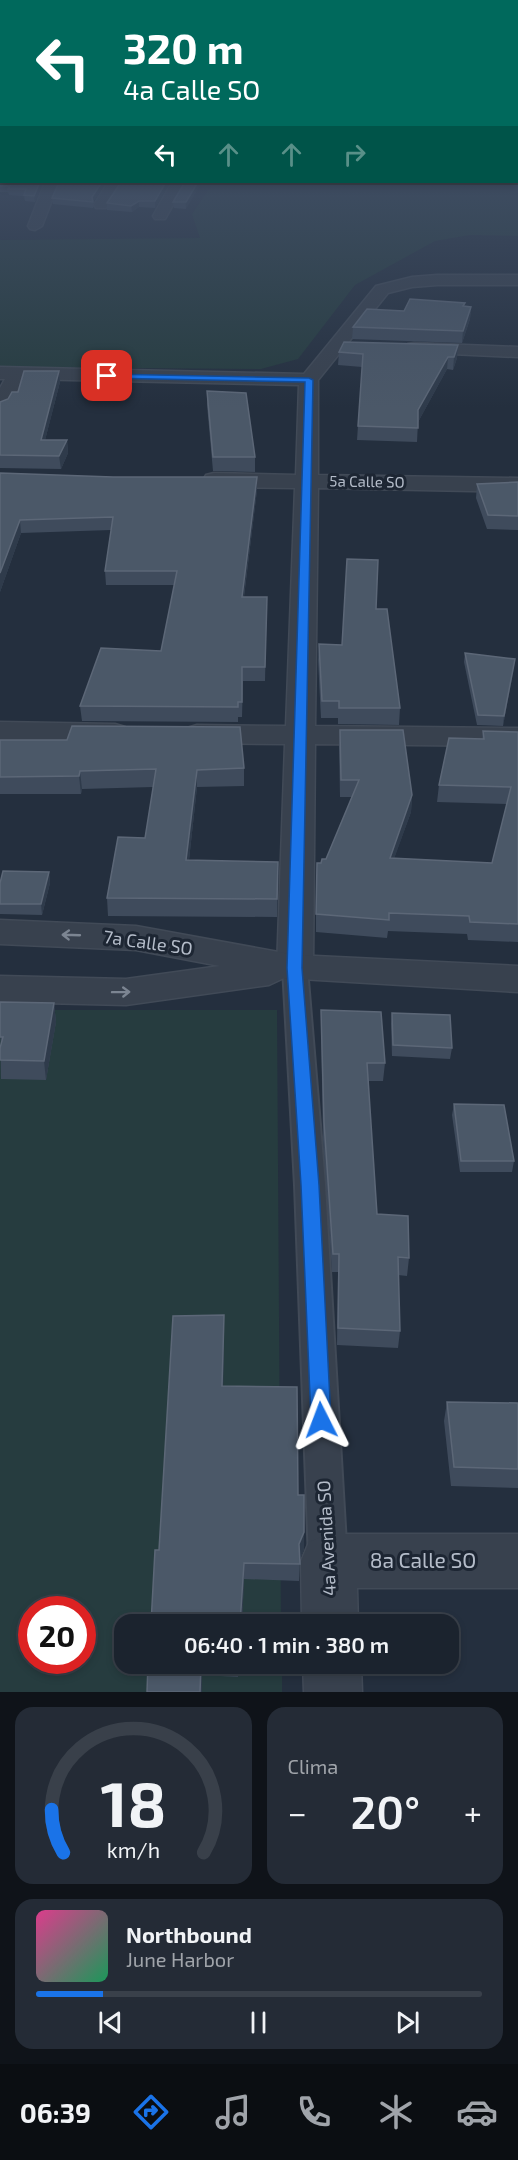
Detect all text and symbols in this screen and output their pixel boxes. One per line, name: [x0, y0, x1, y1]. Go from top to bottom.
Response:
text: 320 m: [123, 22, 244, 72]
icon: left: [24, 24, 102, 102]
text: 4a Calle SO: [123, 73, 260, 105]
icon: left: [149, 138, 182, 171]
icon: ahead: [212, 138, 245, 171]
icon: ahead: [275, 138, 308, 171]
icon: right: [338, 138, 371, 171]
pin: [81, 350, 132, 401]
icon: arrive: [90, 359, 123, 392]
street label: 5a Calle SO: [329, 471, 405, 491]
street label: 7a Calle SO: [102, 925, 194, 959]
one-way arrow: [62, 930, 82, 941]
one-way arrow: [111, 986, 131, 997]
position arrow: [289, 1388, 353, 1452]
street label: 4a Avenida SO: [312, 1480, 340, 1596]
street label: 8a Calle SO: [370, 1547, 476, 1572]
speed limit sign: 20: [18, 1596, 96, 1674]
text: 06:40 · 1 min · 380 m: [184, 1631, 389, 1657]
text: Clima: [288, 1754, 338, 1778]
text: 18: [100, 1765, 166, 1840]
text: 20°: [351, 1784, 420, 1838]
text: −: [288, 1792, 307, 1832]
text: +: [464, 1792, 482, 1832]
text: km/h: [107, 1837, 160, 1862]
text: Northbound: [126, 1921, 252, 1947]
text: June Harbor: [126, 1947, 234, 1971]
icon: previous: [94, 2006, 127, 2039]
icon: pause: [242, 2006, 275, 2039]
icon: next: [391, 2006, 424, 2039]
icon: directions: [130, 2091, 172, 2133]
icon: music: [212, 2091, 254, 2133]
icon: phone: [293, 2091, 335, 2133]
icon: climate: [375, 2091, 417, 2133]
icon: car: [456, 2091, 498, 2133]
text: 06:39: [20, 2096, 91, 2128]

